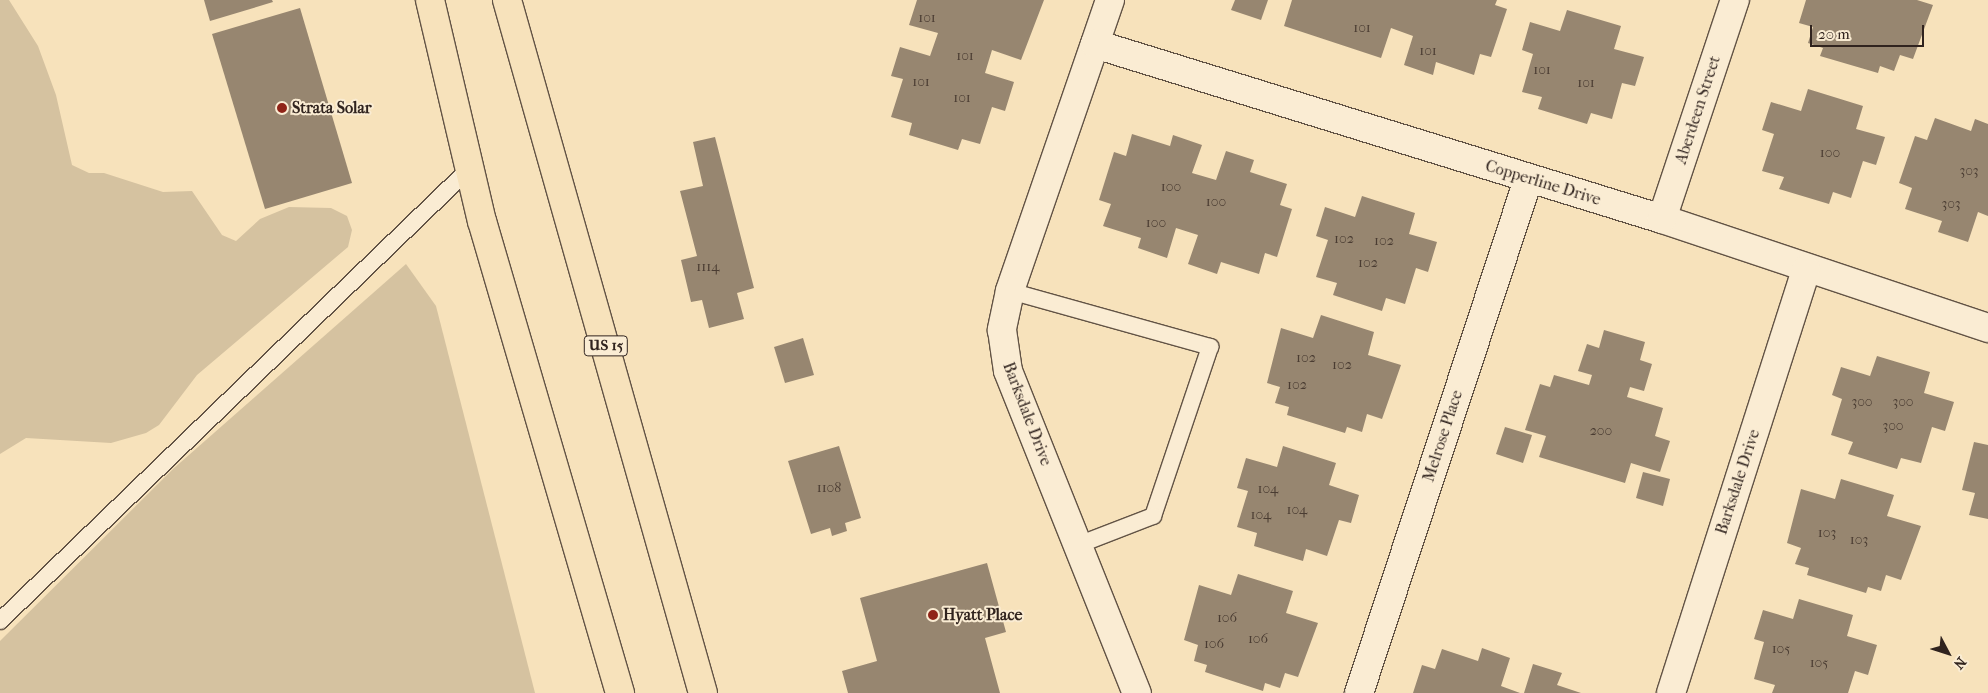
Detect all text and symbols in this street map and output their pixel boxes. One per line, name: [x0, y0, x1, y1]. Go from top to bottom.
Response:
house number: 101: [918, 10, 936, 26]
scale bar: [1813, 15, 1927, 47]
house number: 101: [1353, 20, 1371, 36]
text: 20 m: [1818, 25, 1850, 43]
house number: 101: [1419, 43, 1437, 59]
house number: 101: [956, 48, 974, 64]
street label: Aberdeen Street: [1671, 53, 1725, 167]
house number: 101: [1533, 62, 1551, 78]
house number: 101: [912, 74, 930, 90]
house number: 101: [1577, 75, 1595, 91]
house number: 101: [953, 90, 971, 106]
place label: Strata Solar: [292, 98, 372, 118]
marker: Strata Solar: [276, 102, 288, 114]
house number: 100: [1820, 145, 1840, 161]
street label: Copperline Drive: [1483, 156, 1603, 210]
house number: 303: [1959, 163, 1979, 179]
house number: 100: [1161, 179, 1181, 195]
house number: 100: [1206, 194, 1226, 210]
house number: 303: [1941, 196, 1961, 212]
house number: 100: [1146, 215, 1166, 231]
house number: 102: [1334, 231, 1354, 247]
house number: 102: [1374, 233, 1394, 249]
house number: 102: [1358, 255, 1378, 271]
house number: 1114: [696, 259, 720, 275]
road number: US 15: [584, 334, 628, 358]
house number: 102: [1296, 350, 1316, 366]
house number: 102: [1332, 357, 1352, 373]
street label: Barksdale Drive: [998, 359, 1056, 469]
house number: 102: [1287, 377, 1307, 393]
street label: Melrose Place: [1419, 388, 1467, 484]
house number: 300: [1851, 394, 1873, 410]
house number: 300: [1892, 394, 1914, 410]
house number: 300: [1882, 418, 1904, 434]
house number: 200: [1590, 423, 1612, 439]
street label: Barksdale Drive: [1712, 427, 1764, 537]
house number: 1108: [817, 480, 841, 496]
house number: 104: [1258, 481, 1278, 497]
house number: 104: [1287, 502, 1307, 518]
house number: 104: [1251, 507, 1271, 523]
house number: 103: [1818, 525, 1836, 541]
house number: 103: [1850, 532, 1868, 548]
place label: Hyatt Place: [943, 605, 1022, 625]
marker: Hyatt Place: [927, 609, 939, 621]
house number: 106: [1217, 610, 1237, 626]
north arrow: [1923, 628, 1973, 678]
house number: 106: [1248, 631, 1268, 647]
house number: 106: [1204, 636, 1224, 652]
house number: 105: [1772, 641, 1790, 657]
text: N: [1950, 653, 1970, 672]
house number: 105: [1810, 655, 1828, 671]

